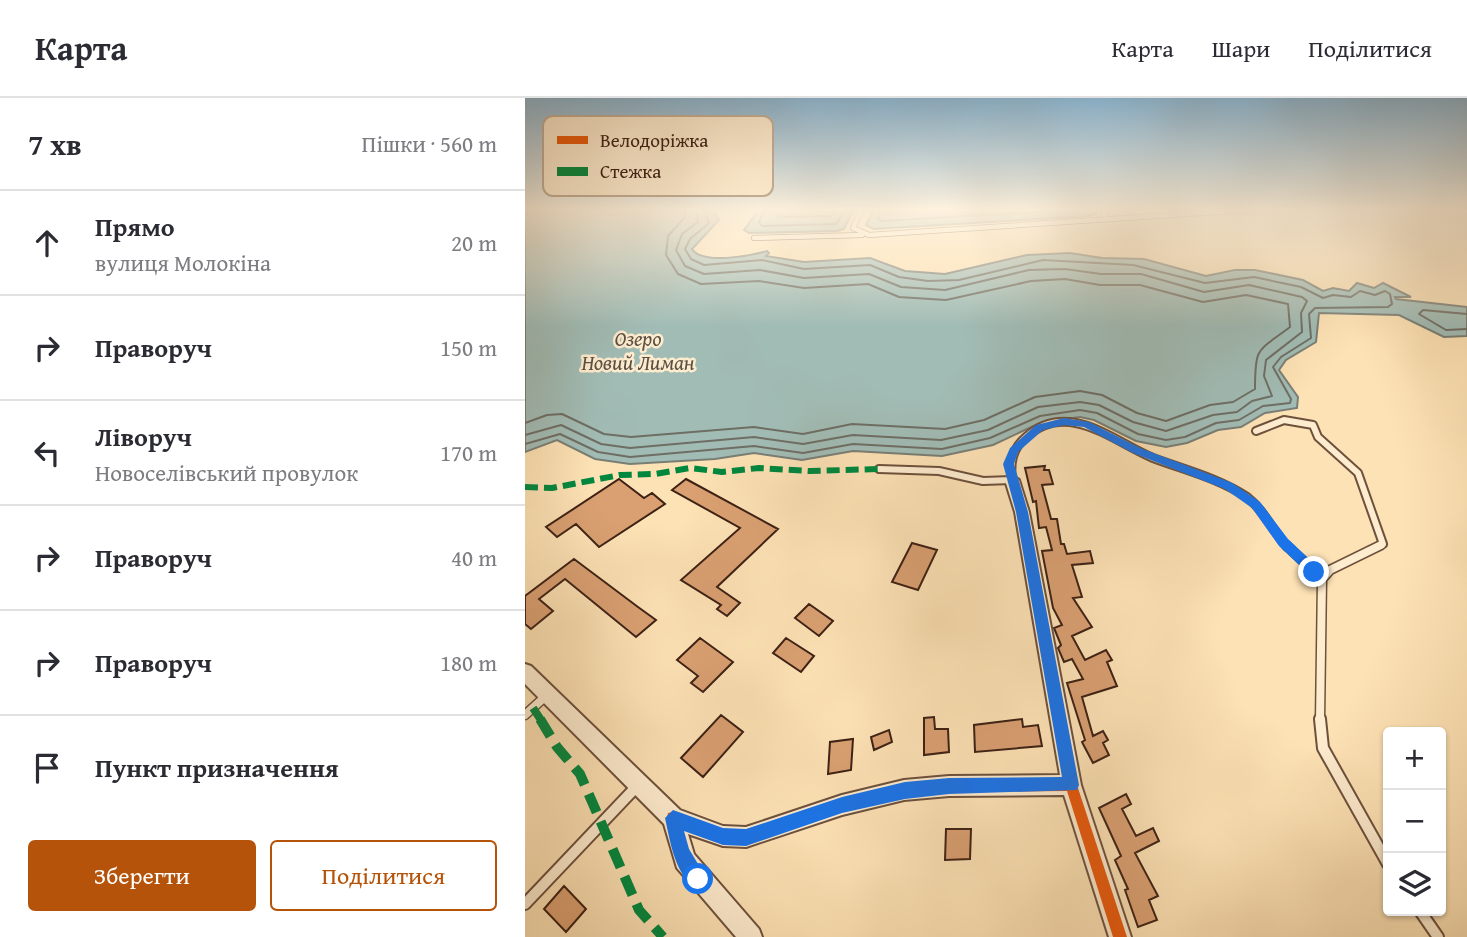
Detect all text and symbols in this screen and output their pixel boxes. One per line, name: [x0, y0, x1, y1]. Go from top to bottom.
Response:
text: Карта: [35, 24, 127, 72]
text: Карта: [1111, 31, 1174, 66]
text: Шари: [1212, 31, 1270, 66]
text: Поділитися: [1308, 31, 1432, 66]
legend: [543, 116, 773, 196]
text: 7 хв: [28, 122, 82, 166]
text: Велодоріжка: [600, 126, 708, 154]
text: Пішки · 560 m: [362, 127, 497, 160]
text: Стежка: [600, 157, 661, 185]
text: Прямо: [95, 207, 175, 246]
icon: ahead: [28, 224, 66, 262]
text: 20 m: [451, 226, 497, 259]
text: вулиця Молокіна: [95, 246, 271, 279]
water label: Озеро Новий Лиман: [581, 323, 695, 378]
text: Праворуч: [95, 328, 212, 367]
icon: right: [28, 329, 66, 367]
text: 150 m: [440, 331, 497, 364]
text: Ліворуч: [95, 417, 192, 456]
icon: left: [28, 434, 66, 472]
text: 170 m: [440, 436, 497, 469]
text: Новоселівський провулок: [95, 456, 358, 489]
text: Праворуч: [95, 538, 212, 577]
icon: right: [28, 539, 66, 577]
text: 40 m: [451, 541, 497, 574]
route end: [1298, 556, 1329, 587]
text: Праворуч: [95, 643, 212, 682]
icon: right: [28, 644, 66, 682]
text: 180 m: [440, 646, 497, 679]
map controls: [1383, 727, 1446, 916]
button: +: [1383, 727, 1446, 790]
text: Пункт призначення: [95, 748, 339, 787]
icon: arrive: [28, 749, 66, 787]
button: −: [1383, 790, 1446, 853]
button: Зберегти: [28, 840, 256, 911]
button: Поділитися: [270, 840, 497, 911]
button: layers: [1383, 853, 1446, 916]
route start: [682, 863, 713, 894]

